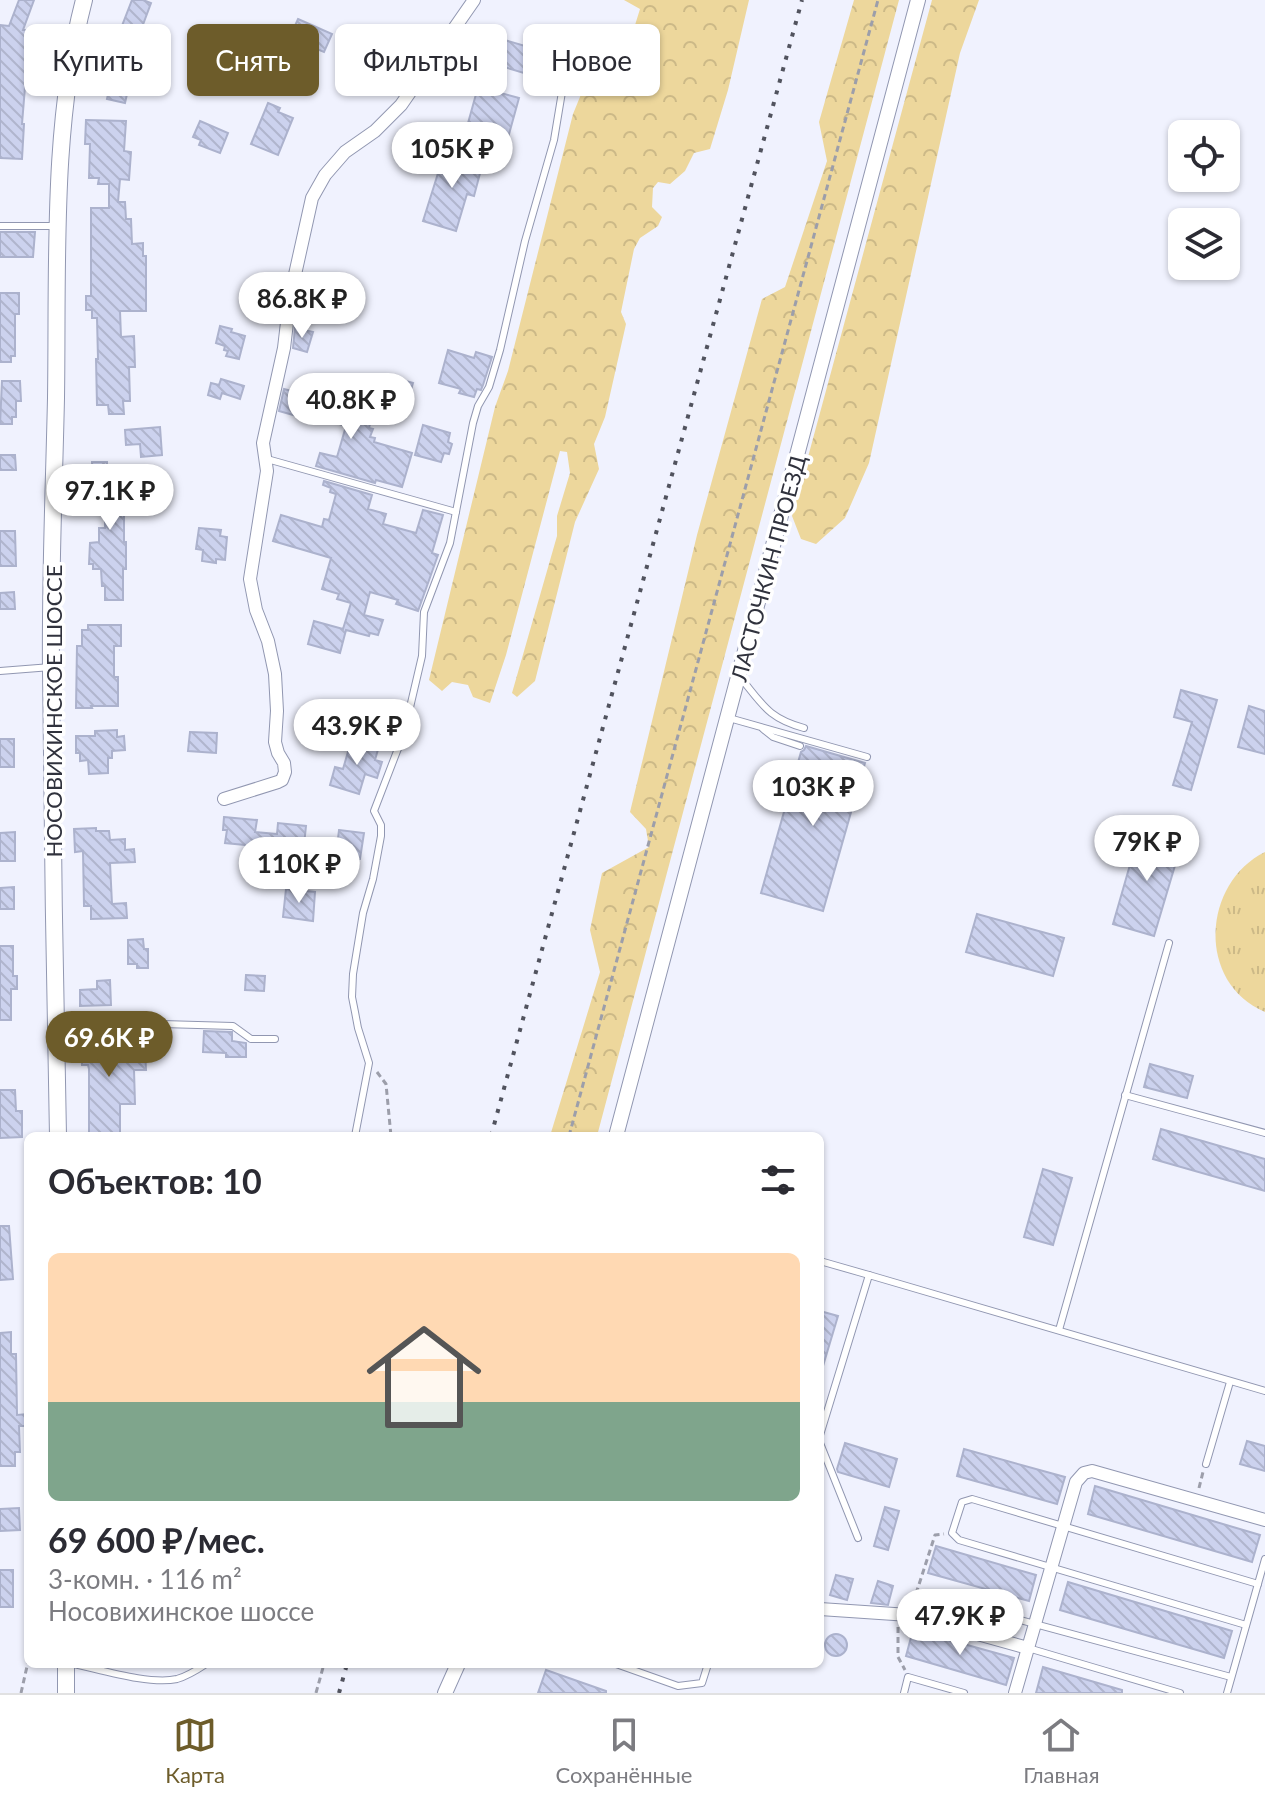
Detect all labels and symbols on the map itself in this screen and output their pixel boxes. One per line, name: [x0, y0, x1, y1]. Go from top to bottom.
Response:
pin: 105K ₽: [387, 122, 517, 190]
pin: 86.8K ₽: [228, 272, 376, 340]
pin: 40.8K ₽: [277, 373, 425, 441]
street label: ЛАСТОЧКИН ПРОЕЗД: [725, 452, 811, 685]
pin: 97.1K ₽: [36, 464, 184, 532]
street label: НОСОВИХИНСКОЕ ШОССЕ: [40, 564, 67, 858]
pin: 43.9K ₽: [283, 699, 431, 767]
pin: 103K ₽: [748, 760, 878, 828]
pin: 79K ₽: [1091, 815, 1203, 883]
pin: 110K ₽: [234, 837, 364, 905]
pin: 69.6K ₽: [35, 1011, 183, 1079]
pin: 47.9K ₽: [886, 1589, 1034, 1657]

